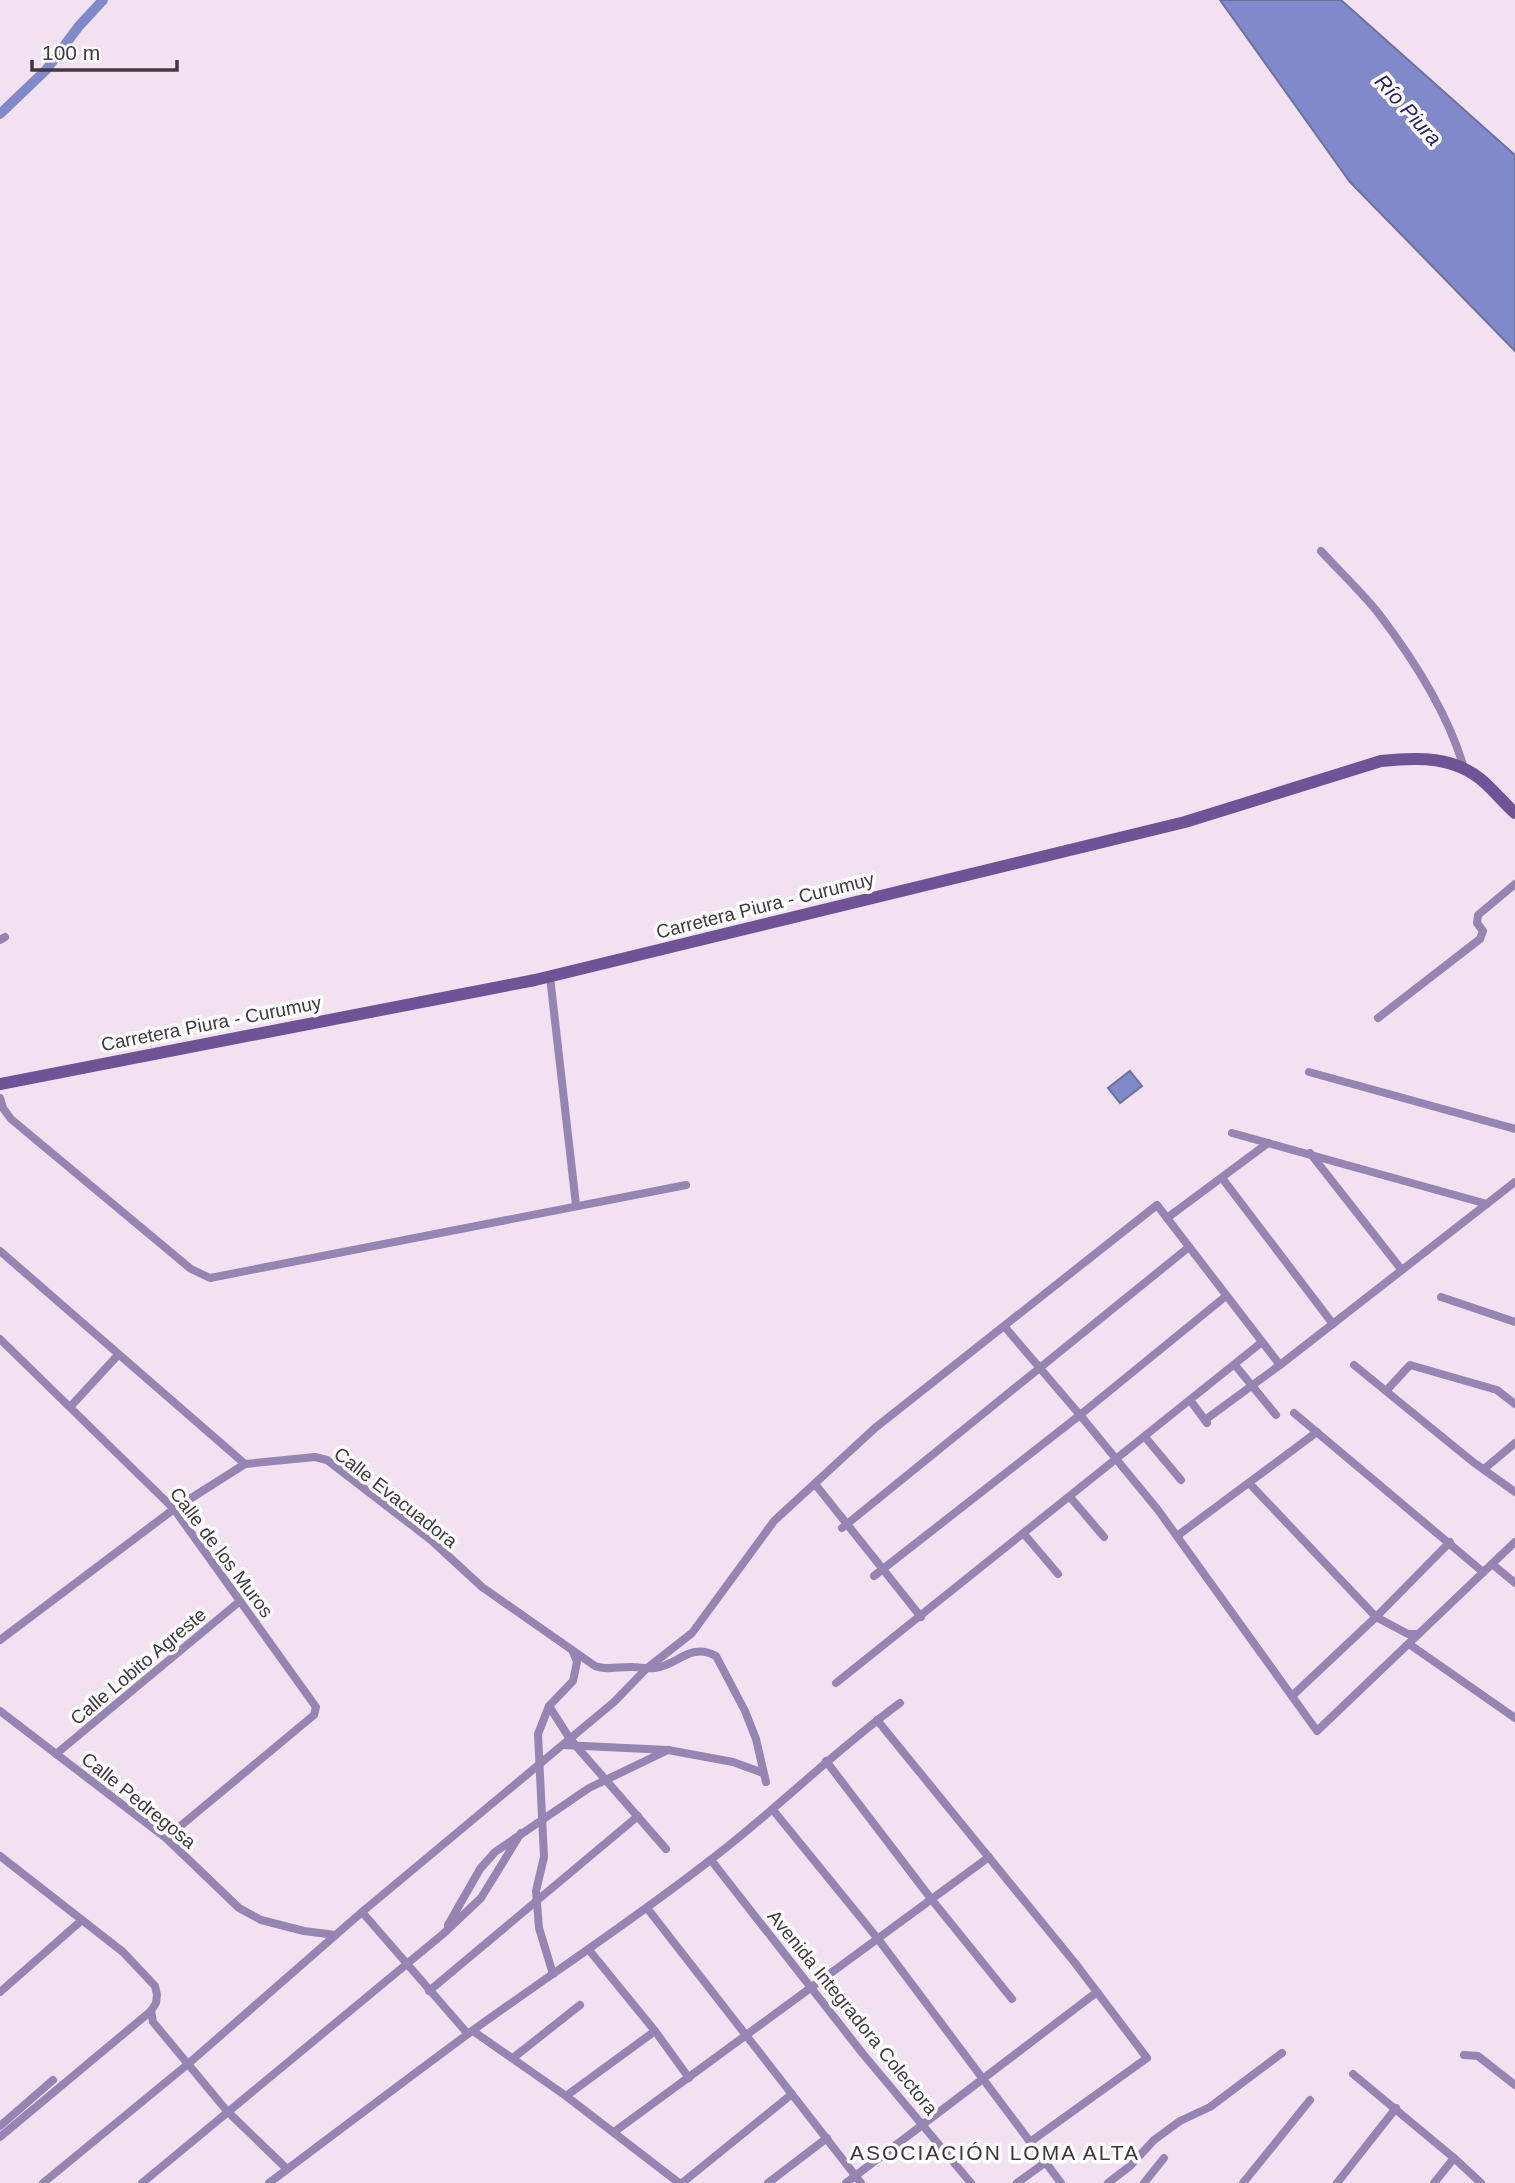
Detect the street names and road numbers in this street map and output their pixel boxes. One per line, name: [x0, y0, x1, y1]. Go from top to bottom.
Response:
street label: Carretera Piura - Curumuy: [654, 868, 877, 943]
street label: Carretera Piura - Curumuy: [99, 992, 323, 1055]
street label: Calle Evacuadora: [330, 1443, 462, 1552]
street label: Calle de los Muros: [166, 1483, 277, 1621]
street label: Calle Lobito Agreste: [66, 1604, 210, 1729]
street label: Calle Pedregosa: [77, 1748, 200, 1853]
street label: Avenida Integradora Colectora: [763, 1906, 942, 2119]

